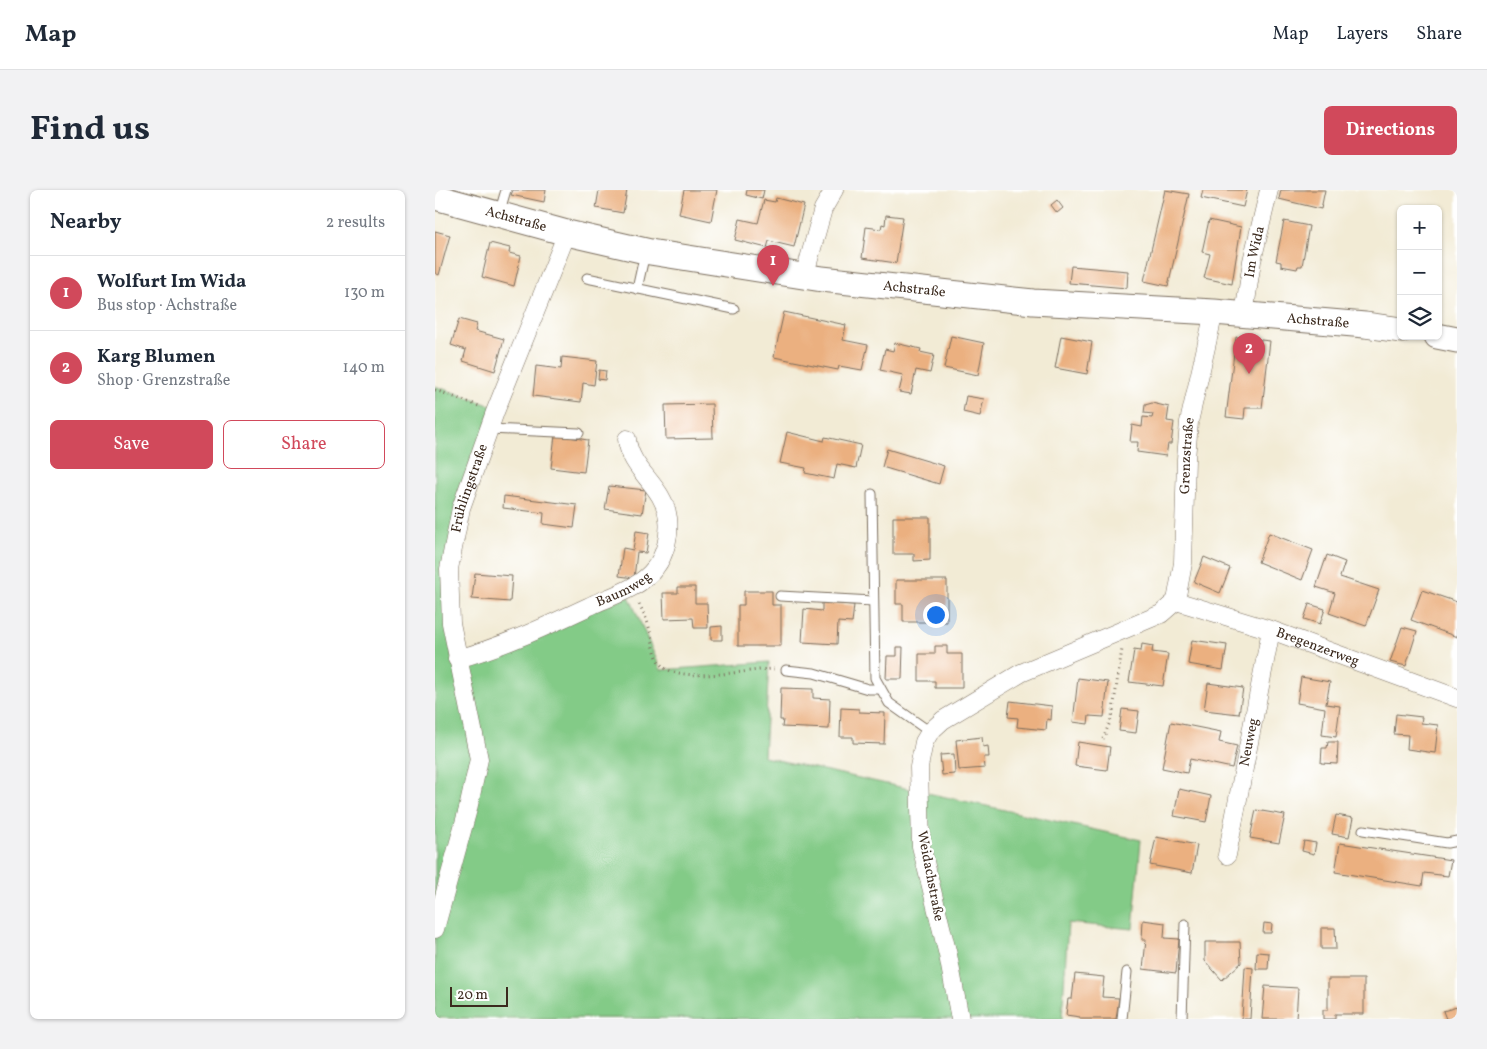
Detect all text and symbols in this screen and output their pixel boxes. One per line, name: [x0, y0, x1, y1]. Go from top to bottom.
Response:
text: Map: [25, 18, 76, 52]
text: Map: [1272, 22, 1308, 47]
text: Layers: [1336, 22, 1388, 47]
text: Share: [1416, 22, 1462, 47]
text: Find us: [30, 106, 150, 154]
button: Directions: [1324, 106, 1457, 155]
street label: Achstraße: [483, 202, 549, 237]
map controls: [1397, 205, 1442, 340]
button: +: [1397, 205, 1442, 250]
text: Nearby: [50, 208, 121, 237]
text: 2 results: [326, 212, 385, 234]
street label: Im Wida: [1240, 224, 1270, 279]
pin: 1: [757, 245, 789, 286]
button: −: [1397, 250, 1442, 295]
text: Wolfurt Im Wida: [97, 269, 246, 295]
street label: Achstraße: [882, 276, 947, 302]
text: 1: [63, 282, 69, 304]
text: 130 m: [344, 282, 385, 304]
text: Bus stop · Achstraße: [97, 295, 237, 317]
button: layers: [1397, 295, 1442, 340]
street label: Achstraße: [1286, 309, 1350, 333]
pin: 2: [1233, 333, 1265, 374]
text: Karg Blumen: [97, 344, 215, 370]
text: 2: [62, 357, 70, 379]
text: 140 m: [343, 357, 385, 379]
text: Shop · Grenzstraße: [97, 370, 230, 392]
street label: Grenzstraße: [1175, 415, 1199, 494]
button: Save: [50, 420, 213, 469]
button: Share: [223, 420, 385, 469]
street label: Frühlingstraße: [447, 441, 493, 534]
street label: Baumweg: [593, 567, 656, 612]
your location: [923, 602, 949, 628]
street label: Bregenzerweg: [1273, 623, 1362, 671]
street label: Neuweg: [1235, 716, 1263, 768]
street label: Weidachstraße: [912, 829, 948, 923]
scale bar: [450, 984, 507, 1007]
text: 20 m: [457, 986, 488, 1005]

